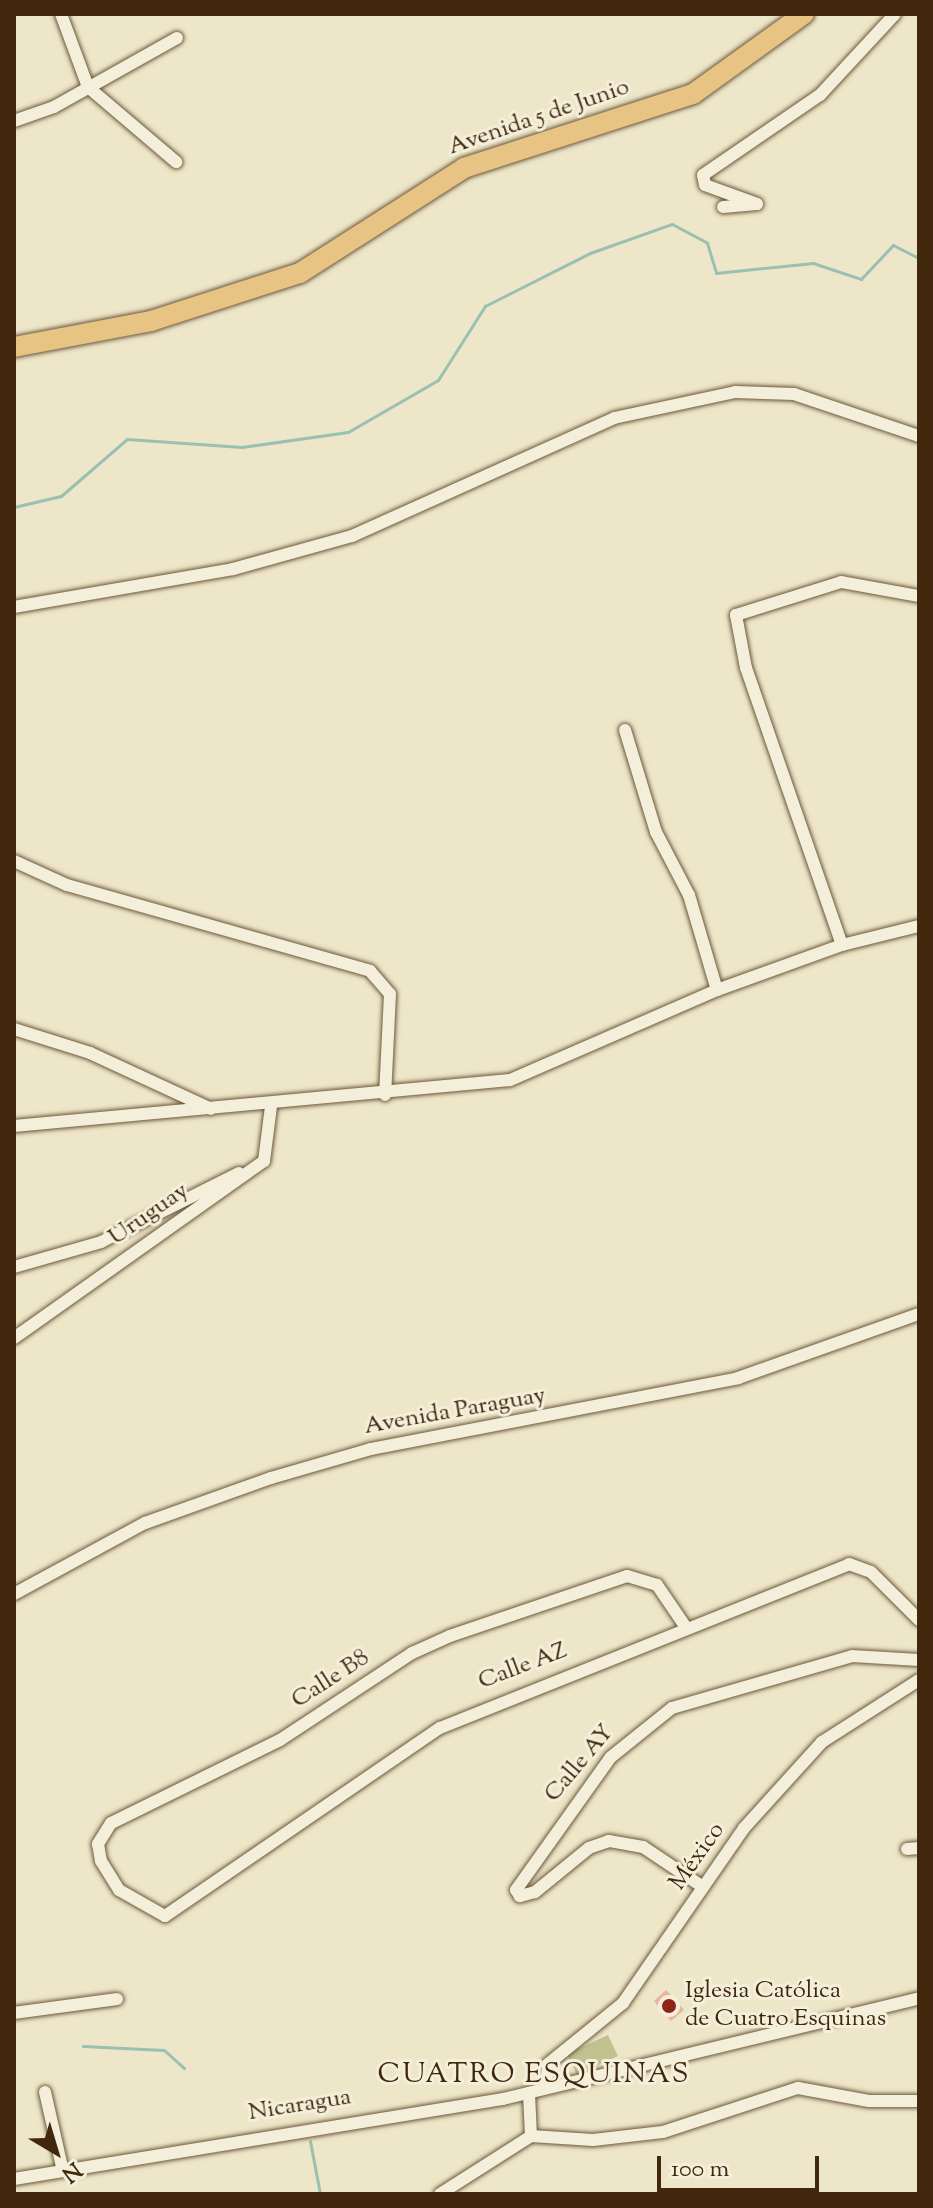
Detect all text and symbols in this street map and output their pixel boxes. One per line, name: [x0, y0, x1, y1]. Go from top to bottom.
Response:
street label: Avenida 5 de Junio: [445, 74, 633, 162]
street label: Uruguay: [104, 1177, 194, 1253]
street label: Avenida Paraguay: [362, 1382, 548, 1442]
street label: Calle AZ: [475, 1637, 571, 1697]
street label: Calle B8: [287, 1644, 375, 1716]
street label: Calle AY: [539, 1719, 621, 1809]
street label: México: [664, 1817, 732, 1897]
place label: Iglesia Católica de Cuatro Esquinas: [685, 1978, 886, 2034]
marker: Iglesia Católica de Cuatro Esquinas: [660, 1997, 678, 2015]
district label: CUATRO ESQUINAS: [378, 2058, 690, 2092]
street label: Nicaragua: [247, 2084, 353, 2128]
north arrow: [16, 2112, 96, 2192]
scale bar: [661, 2140, 823, 2190]
text: N: [54, 2153, 88, 2189]
text: 100 m: [671, 2153, 729, 2187]

